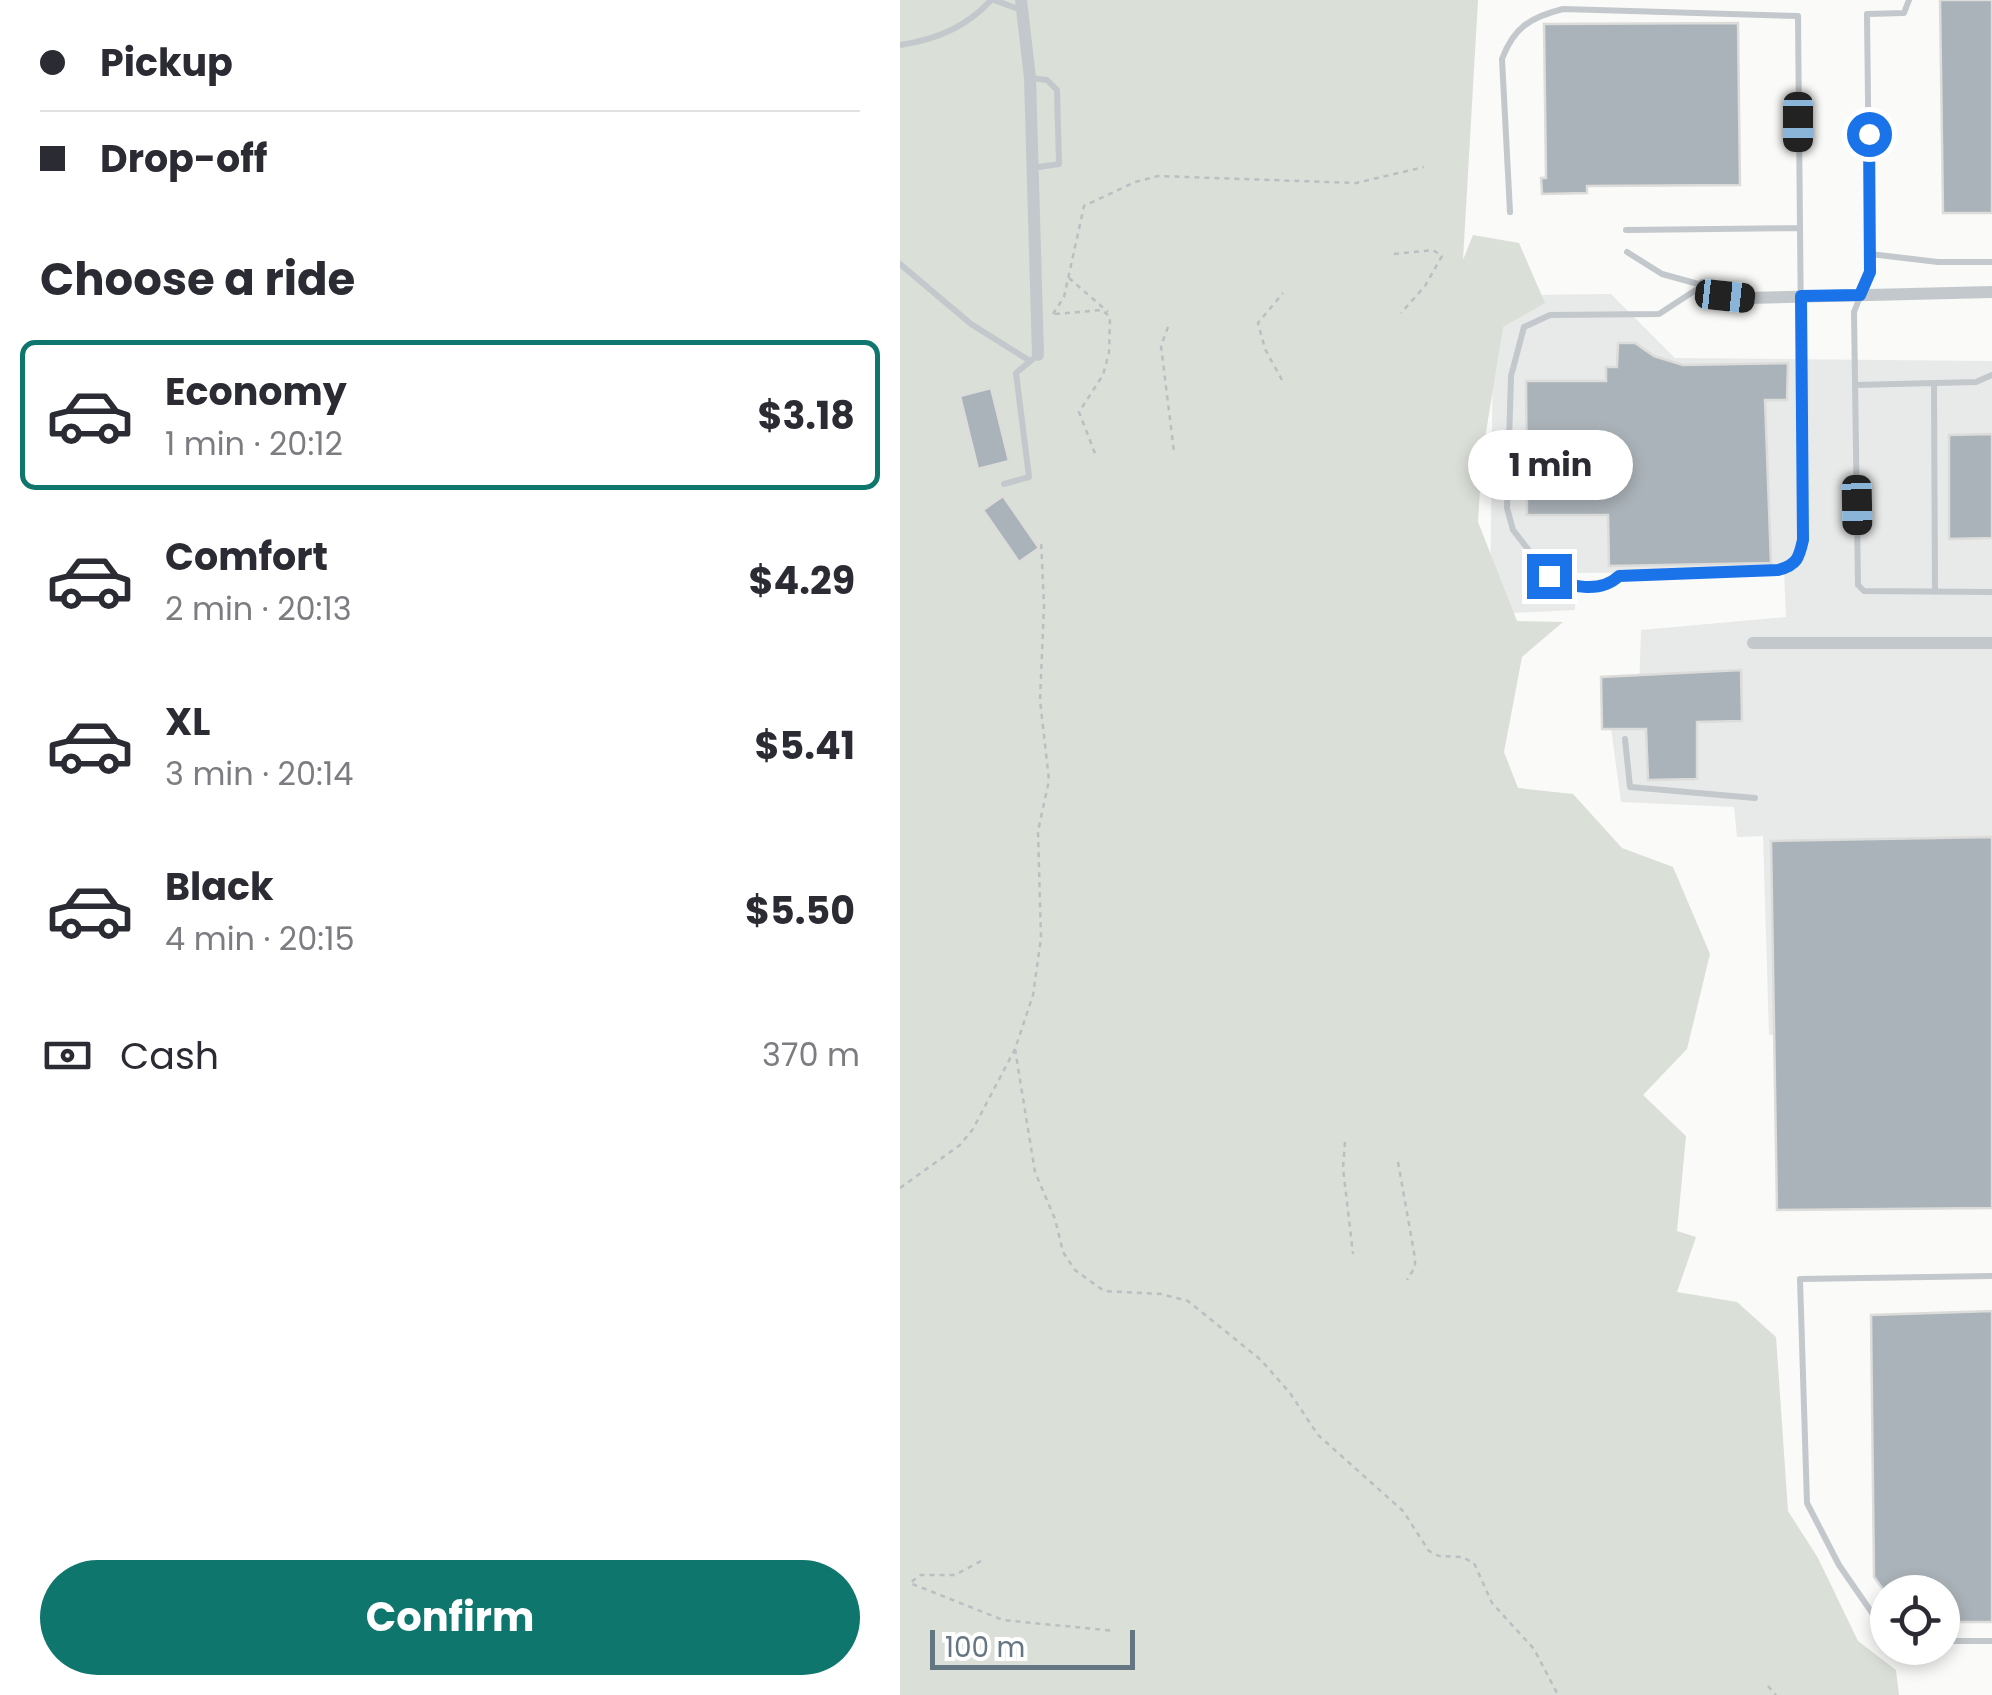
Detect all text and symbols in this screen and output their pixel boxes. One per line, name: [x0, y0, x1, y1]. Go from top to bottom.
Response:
text: Pickup: [100, 36, 233, 89]
car: [1783, 92, 1813, 152]
route start: [1847, 112, 1892, 157]
text: Drop-off: [100, 132, 268, 185]
text: Choose a ride: [40, 248, 355, 311]
car: [1694, 278, 1756, 314]
text: Economy: [165, 365, 347, 418]
icon: car: [45, 370, 135, 460]
text: $3.18: [757, 389, 855, 442]
text: 1 min · 20:12: [165, 421, 343, 466]
callout: 1 min: [1466, 431, 1632, 501]
text: 1 min: [1509, 442, 1592, 487]
car: [1841, 475, 1873, 535]
text: Comfort: [165, 530, 328, 583]
icon: car: [45, 535, 135, 625]
text: $4.29: [748, 554, 855, 607]
route end: [1527, 554, 1572, 599]
text: 2 min · 20:13: [165, 586, 352, 631]
text: XL: [165, 695, 210, 748]
icon: car: [45, 700, 135, 790]
text: $5.41: [755, 719, 855, 772]
text: 3 min · 20:14: [165, 751, 353, 796]
text: Black: [165, 860, 274, 913]
icon: car: [45, 865, 135, 955]
text: $5.50: [745, 884, 855, 937]
text: 4 min · 20:15: [165, 916, 355, 961]
icon: cash: [40, 1028, 95, 1083]
text: Cash: [120, 1029, 219, 1082]
text: 370 m: [762, 1032, 860, 1077]
button: Confirm: [40, 1560, 860, 1675]
map controls: [1870, 1575, 1960, 1665]
button: locate: [1870, 1575, 1960, 1665]
scale bar: [930, 1625, 1135, 1670]
text: 100 m: [945, 1628, 1025, 1667]

